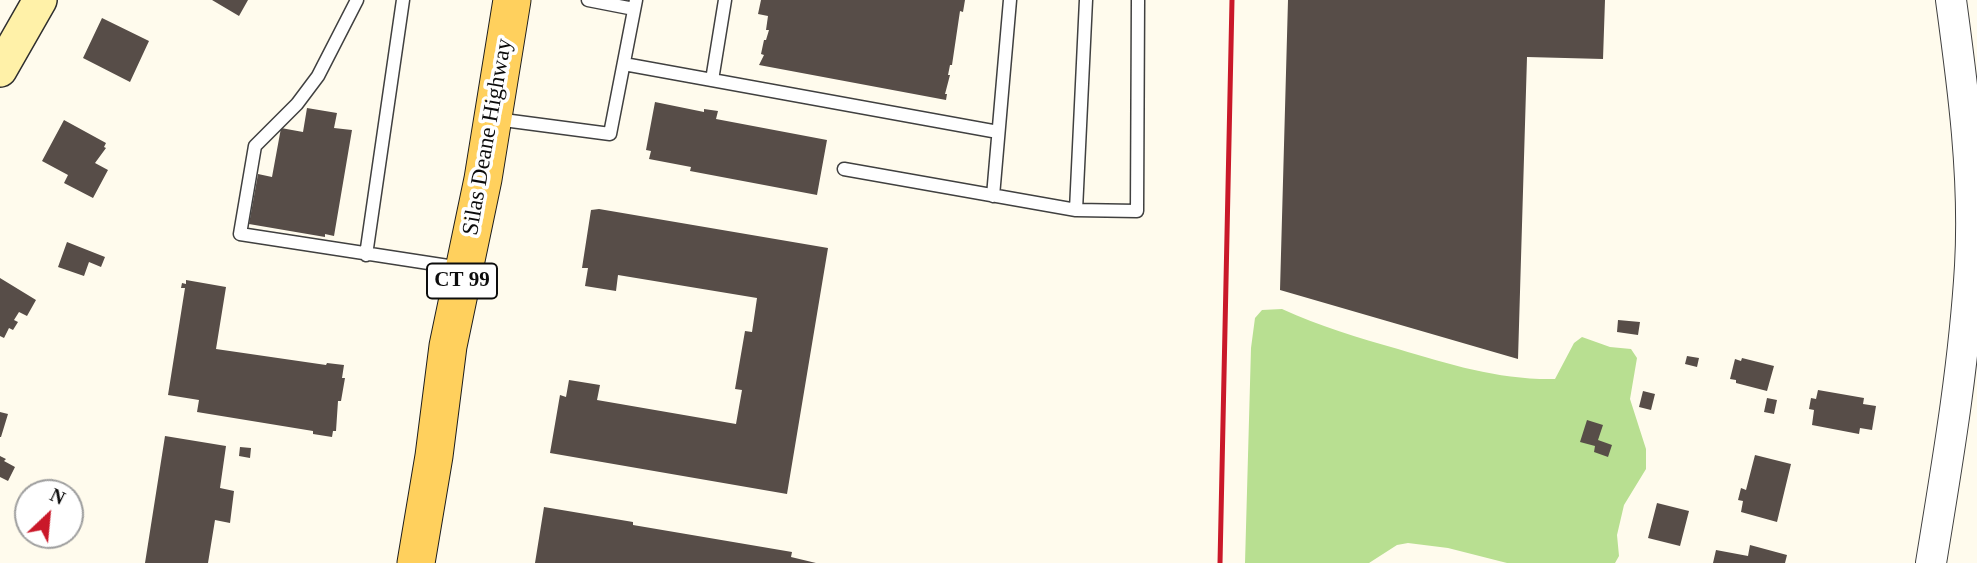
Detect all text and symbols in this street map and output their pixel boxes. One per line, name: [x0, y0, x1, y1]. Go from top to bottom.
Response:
street label: Silas Deane Highway: [457, 36, 519, 238]
road number: CT 99: [427, 264, 497, 298]
north arrow: [14, 479, 84, 549]
text: N: [47, 484, 68, 509]

